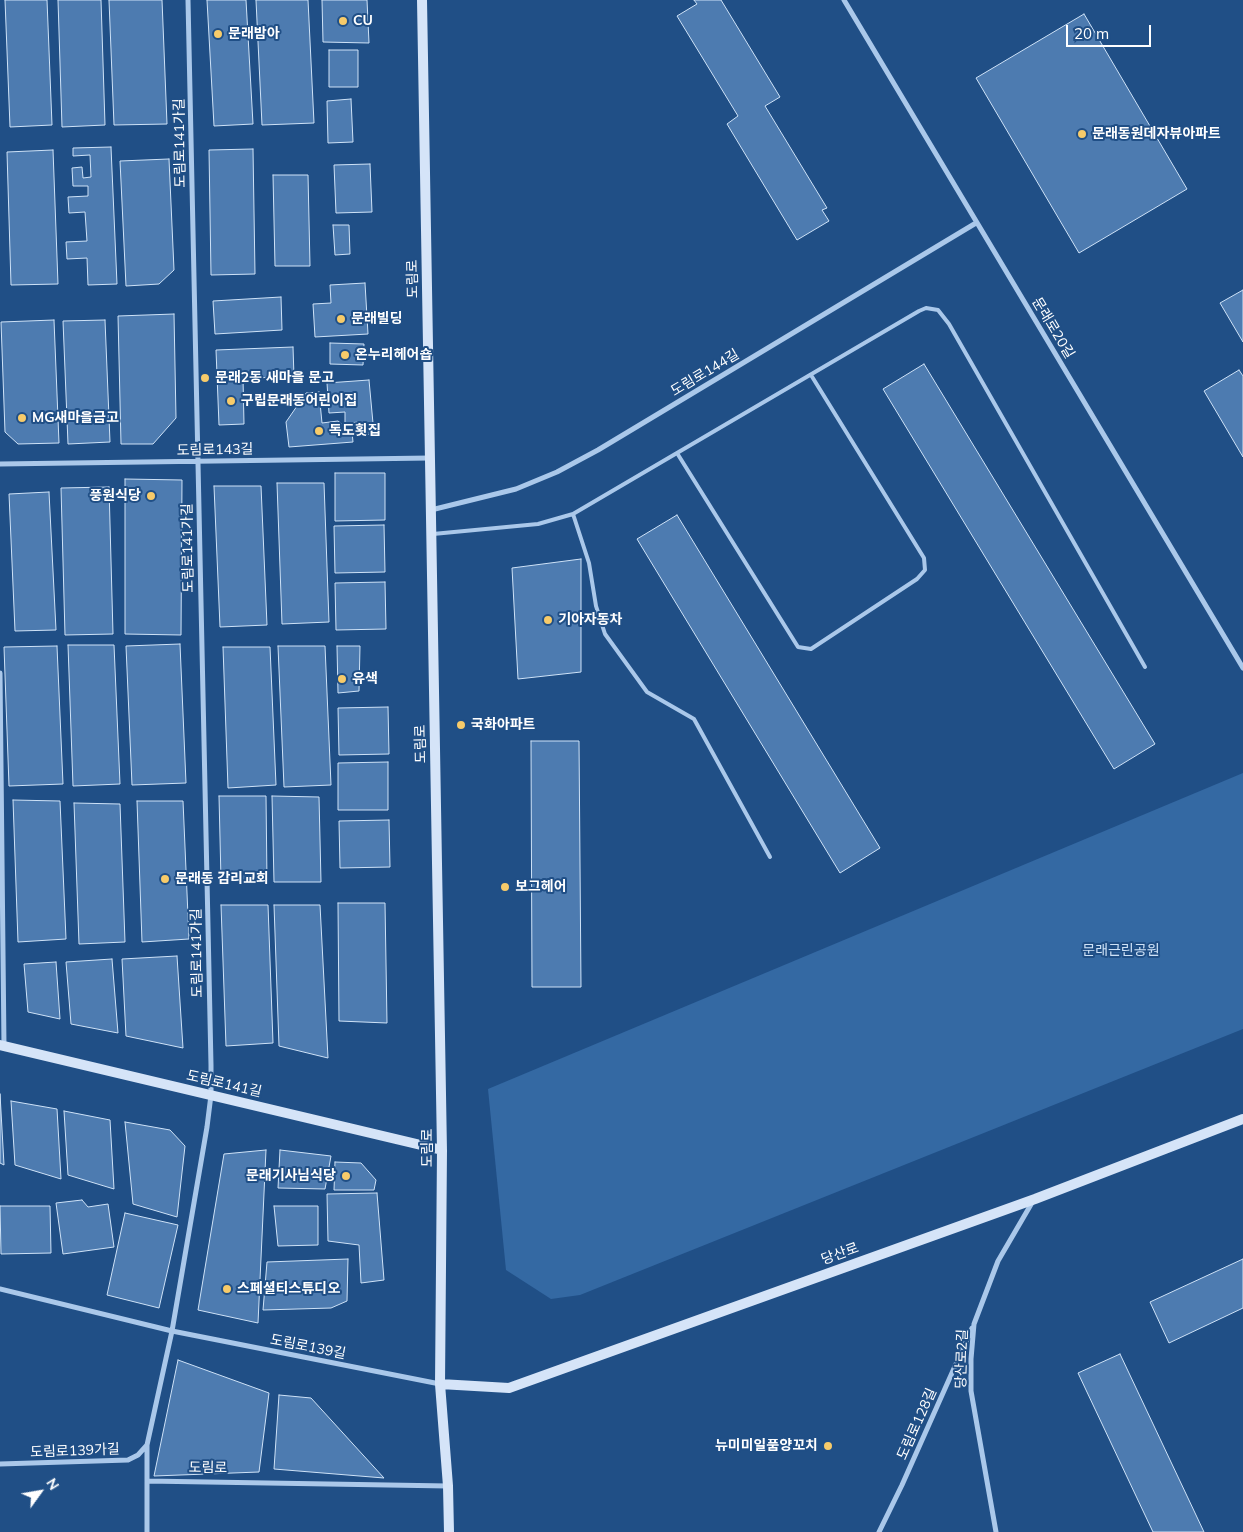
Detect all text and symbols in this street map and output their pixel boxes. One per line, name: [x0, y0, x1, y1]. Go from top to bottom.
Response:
place label: CU: [353, 13, 373, 29]
marker: CU: [337, 15, 349, 27]
scale bar: [1068, 15, 1153, 47]
text: 20 m: [1074, 24, 1109, 43]
place label: 문래밤아: [228, 26, 280, 42]
marker: 문래밤아: [212, 28, 224, 40]
street label: 도림로141가길: [171, 98, 189, 188]
place label: 문래동원데자뷰아파트: [1092, 126, 1221, 142]
marker: 문래동원데자뷰아파트: [1076, 128, 1088, 140]
street label: 도림로: [404, 260, 422, 298]
street label: 문래로20길: [1028, 294, 1078, 362]
place label: 문래빌딩: [351, 311, 403, 327]
marker: 문래빌딩: [335, 313, 347, 325]
street label: 도림로144길: [668, 346, 742, 400]
place label: 온누리헤어숍: [355, 347, 432, 363]
marker: 온누리헤어숍: [339, 349, 351, 361]
place label: 문래2동 새마을 문고: [215, 370, 334, 386]
marker: 문래2동 새마을 문고: [199, 372, 211, 384]
place label: 구립문래동어린이집: [241, 393, 357, 409]
marker: 구립문래동어린이집: [225, 395, 237, 407]
place label: MG새마을금고: [32, 410, 119, 426]
marker: MG새마을금고: [16, 412, 28, 424]
place label: 독도횟집: [329, 423, 381, 439]
marker: 독도횟집: [313, 425, 325, 437]
street label: 도림로143길: [176, 441, 254, 459]
place label: 풍원식당: [89, 488, 141, 504]
marker: 풍원식당: [145, 490, 157, 502]
street label: 도림로141가길: [179, 503, 197, 593]
place label: 기아자동차: [558, 612, 622, 628]
marker: 기아자동차: [542, 614, 554, 626]
place label: 유색: [352, 671, 378, 687]
marker: 유색: [336, 673, 348, 685]
place label: 국화아파트: [471, 717, 535, 733]
marker: 국화아파트: [455, 719, 467, 731]
street label: 도림로: [412, 725, 430, 763]
place label: 문래동 감리교회: [175, 871, 269, 887]
marker: 문래동 감리교회: [159, 873, 171, 885]
place label: 보그헤어: [515, 879, 567, 895]
marker: 보그헤어: [499, 881, 511, 893]
street label: 도림로141가길: [188, 908, 206, 998]
park label: 문래근린공원: [1082, 943, 1160, 959]
street label: 도림로141길: [185, 1067, 263, 1101]
street label: 도림로: [420, 1129, 436, 1167]
place label: 문래기사님식당: [246, 1168, 336, 1184]
marker: 문래기사님식당: [340, 1170, 352, 1182]
street label: 당산로: [819, 1239, 861, 1269]
place label: 스페셜티스튜디오: [237, 1281, 340, 1297]
marker: 스페셜티스튜디오: [221, 1283, 233, 1295]
street label: 당산로2길: [953, 1329, 971, 1389]
street label: 도림로139길: [269, 1331, 347, 1363]
street label: 도림로128길: [894, 1386, 940, 1462]
place label: 뉴미미일품양꼬치: [715, 1438, 818, 1454]
marker: 뉴미미일품양꼬치: [822, 1440, 834, 1452]
street label: 도림로139가길: [30, 1441, 120, 1461]
street label: 도림로: [189, 1459, 227, 1477]
north arrow: [15, 1467, 65, 1517]
text: N: [42, 1475, 63, 1493]

